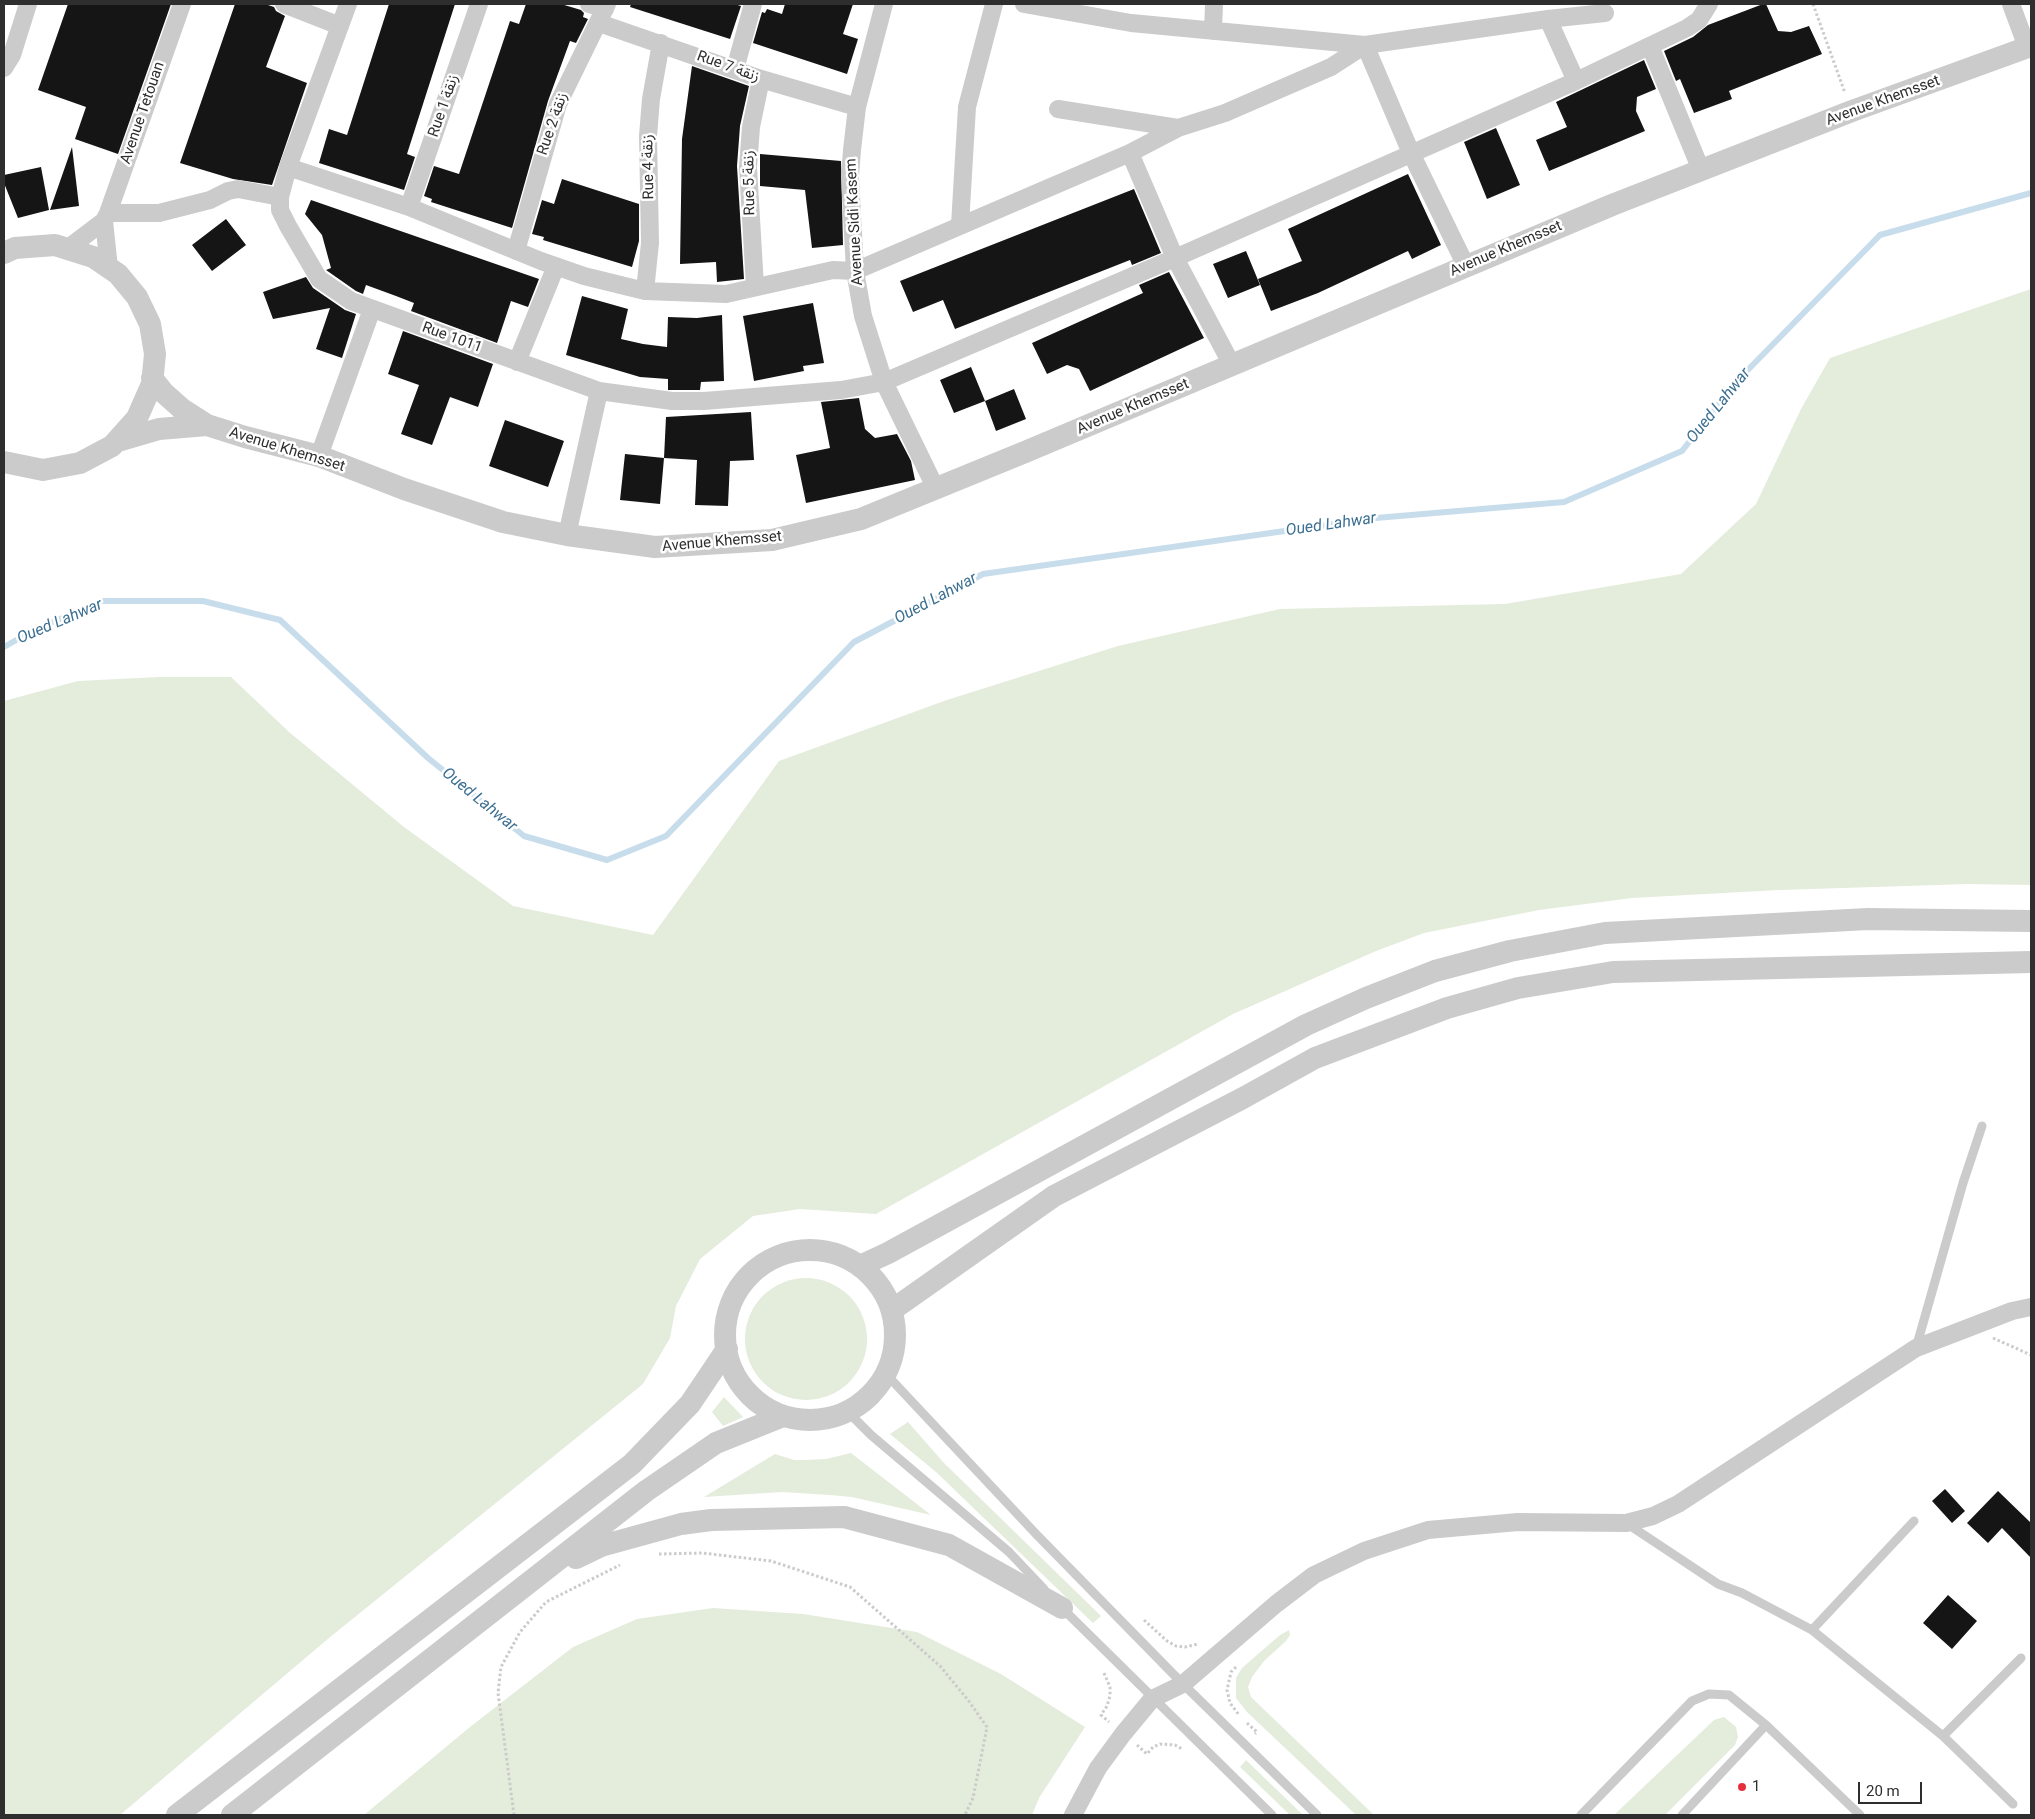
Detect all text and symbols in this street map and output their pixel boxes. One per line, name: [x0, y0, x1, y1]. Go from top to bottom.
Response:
street label: Rue 7 زنقة: [694, 47, 762, 87]
street label: Avenue Tetouan: [117, 59, 169, 167]
street label: Rue 1 زنقة: [425, 72, 463, 140]
street label: Avenue Khemsset: [1824, 72, 1942, 130]
street label: Rue 2 زنقة: [534, 90, 572, 158]
street label: Rue 4 زنقة: [639, 134, 659, 200]
street label: Rue 5 زنقة: [740, 150, 760, 216]
street label: Avenue Sidi Kasem: [843, 158, 867, 286]
street label: Avenue Khemsset: [1447, 217, 1565, 281]
street label: Rue 1011: [419, 319, 485, 357]
water label: Oued Lahwar: [1683, 365, 1755, 447]
street label: Avenue Khemsset: [1074, 375, 1192, 439]
street label: Avenue Khemsset: [227, 424, 347, 476]
water label: Oued Lahwar: [1285, 509, 1377, 541]
street label: Avenue Khemsset: [661, 528, 783, 556]
water label: Oued Lahwar: [891, 569, 981, 629]
water label: Oued Lahwar: [14, 595, 106, 649]
water label: Oued Lahwar: [438, 764, 520, 836]
scale bar: [1860, 1772, 1924, 1804]
place label: 1: [1752, 1778, 1760, 1796]
marker: 1: [1736, 1781, 1748, 1793]
text: 20 m: [1866, 1782, 1900, 1800]

